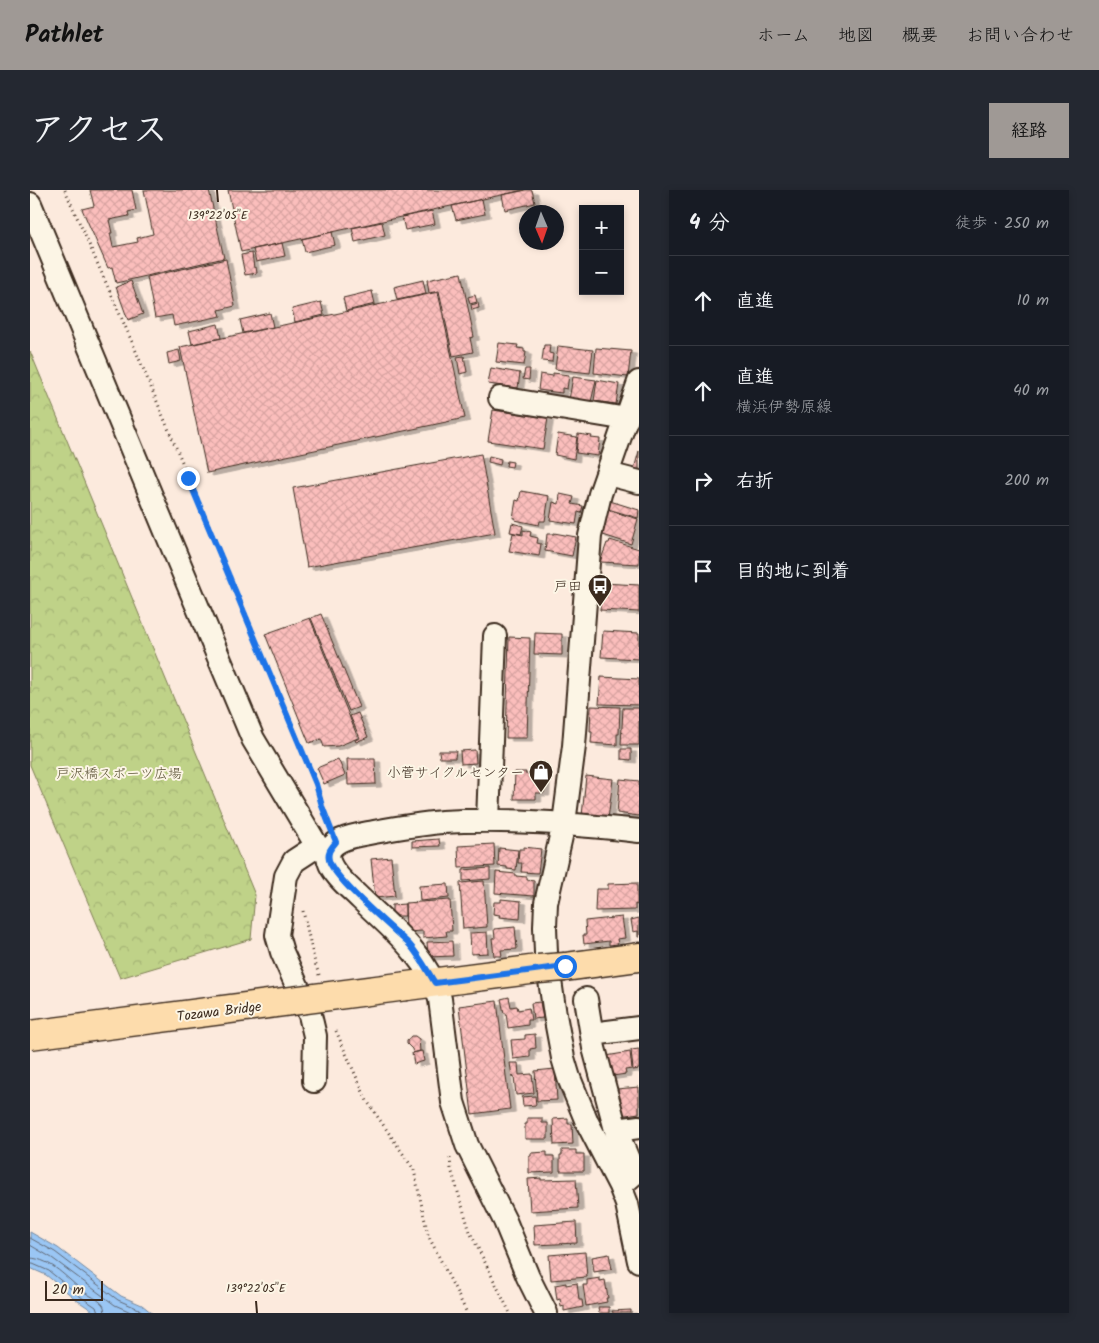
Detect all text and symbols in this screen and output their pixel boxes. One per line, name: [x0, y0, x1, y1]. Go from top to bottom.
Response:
text: Pathlet: [25, 16, 104, 55]
text: ホーム: [757, 22, 810, 51]
text: 地図: [838, 22, 874, 51]
text: 概要: [902, 22, 938, 51]
text: お問い合わせ: [966, 22, 1074, 51]
button: 経路: [989, 103, 1069, 158]
text: アクセス: [30, 104, 168, 160]
north arrow: [519, 205, 564, 250]
map controls: [579, 205, 624, 295]
button: +: [579, 205, 624, 250]
text: 139°22'05"E: [188, 206, 249, 225]
text: 4 分: [689, 207, 730, 240]
text: 徒歩 · 250 m: [955, 211, 1049, 236]
button: −: [579, 250, 624, 295]
icon: ahead: [689, 287, 717, 315]
text: 直進: [736, 287, 774, 317]
text: 10 m: [1017, 288, 1049, 313]
text: 直進: [736, 363, 774, 393]
icon: ahead: [689, 377, 717, 405]
text: 40 m: [1013, 378, 1049, 403]
text: 横浜伊勢原線: [736, 395, 832, 420]
route end: [177, 467, 200, 490]
icon: right: [689, 467, 717, 495]
text: 右折: [736, 467, 774, 497]
text: 200 m: [1005, 468, 1049, 493]
icon: arrive: [689, 557, 717, 585]
text: 目的地に到着: [736, 557, 850, 587]
bus stop icon: 戸田: [587, 573, 613, 607]
place label: 戸田: [554, 576, 582, 598]
shop icon: 小菅サイクルセンター: [528, 759, 554, 793]
place label: 小菅サイクルセンター: [387, 762, 524, 784]
park label: 戸沢橋スポーツ広場: [56, 763, 182, 785]
route start: [554, 955, 577, 978]
street label: Tozawa Bridge: [176, 996, 263, 1028]
scale bar: [45, 1278, 102, 1301]
text: 20 m: [52, 1279, 84, 1301]
text: 139°22'05"E: [226, 1279, 287, 1298]

